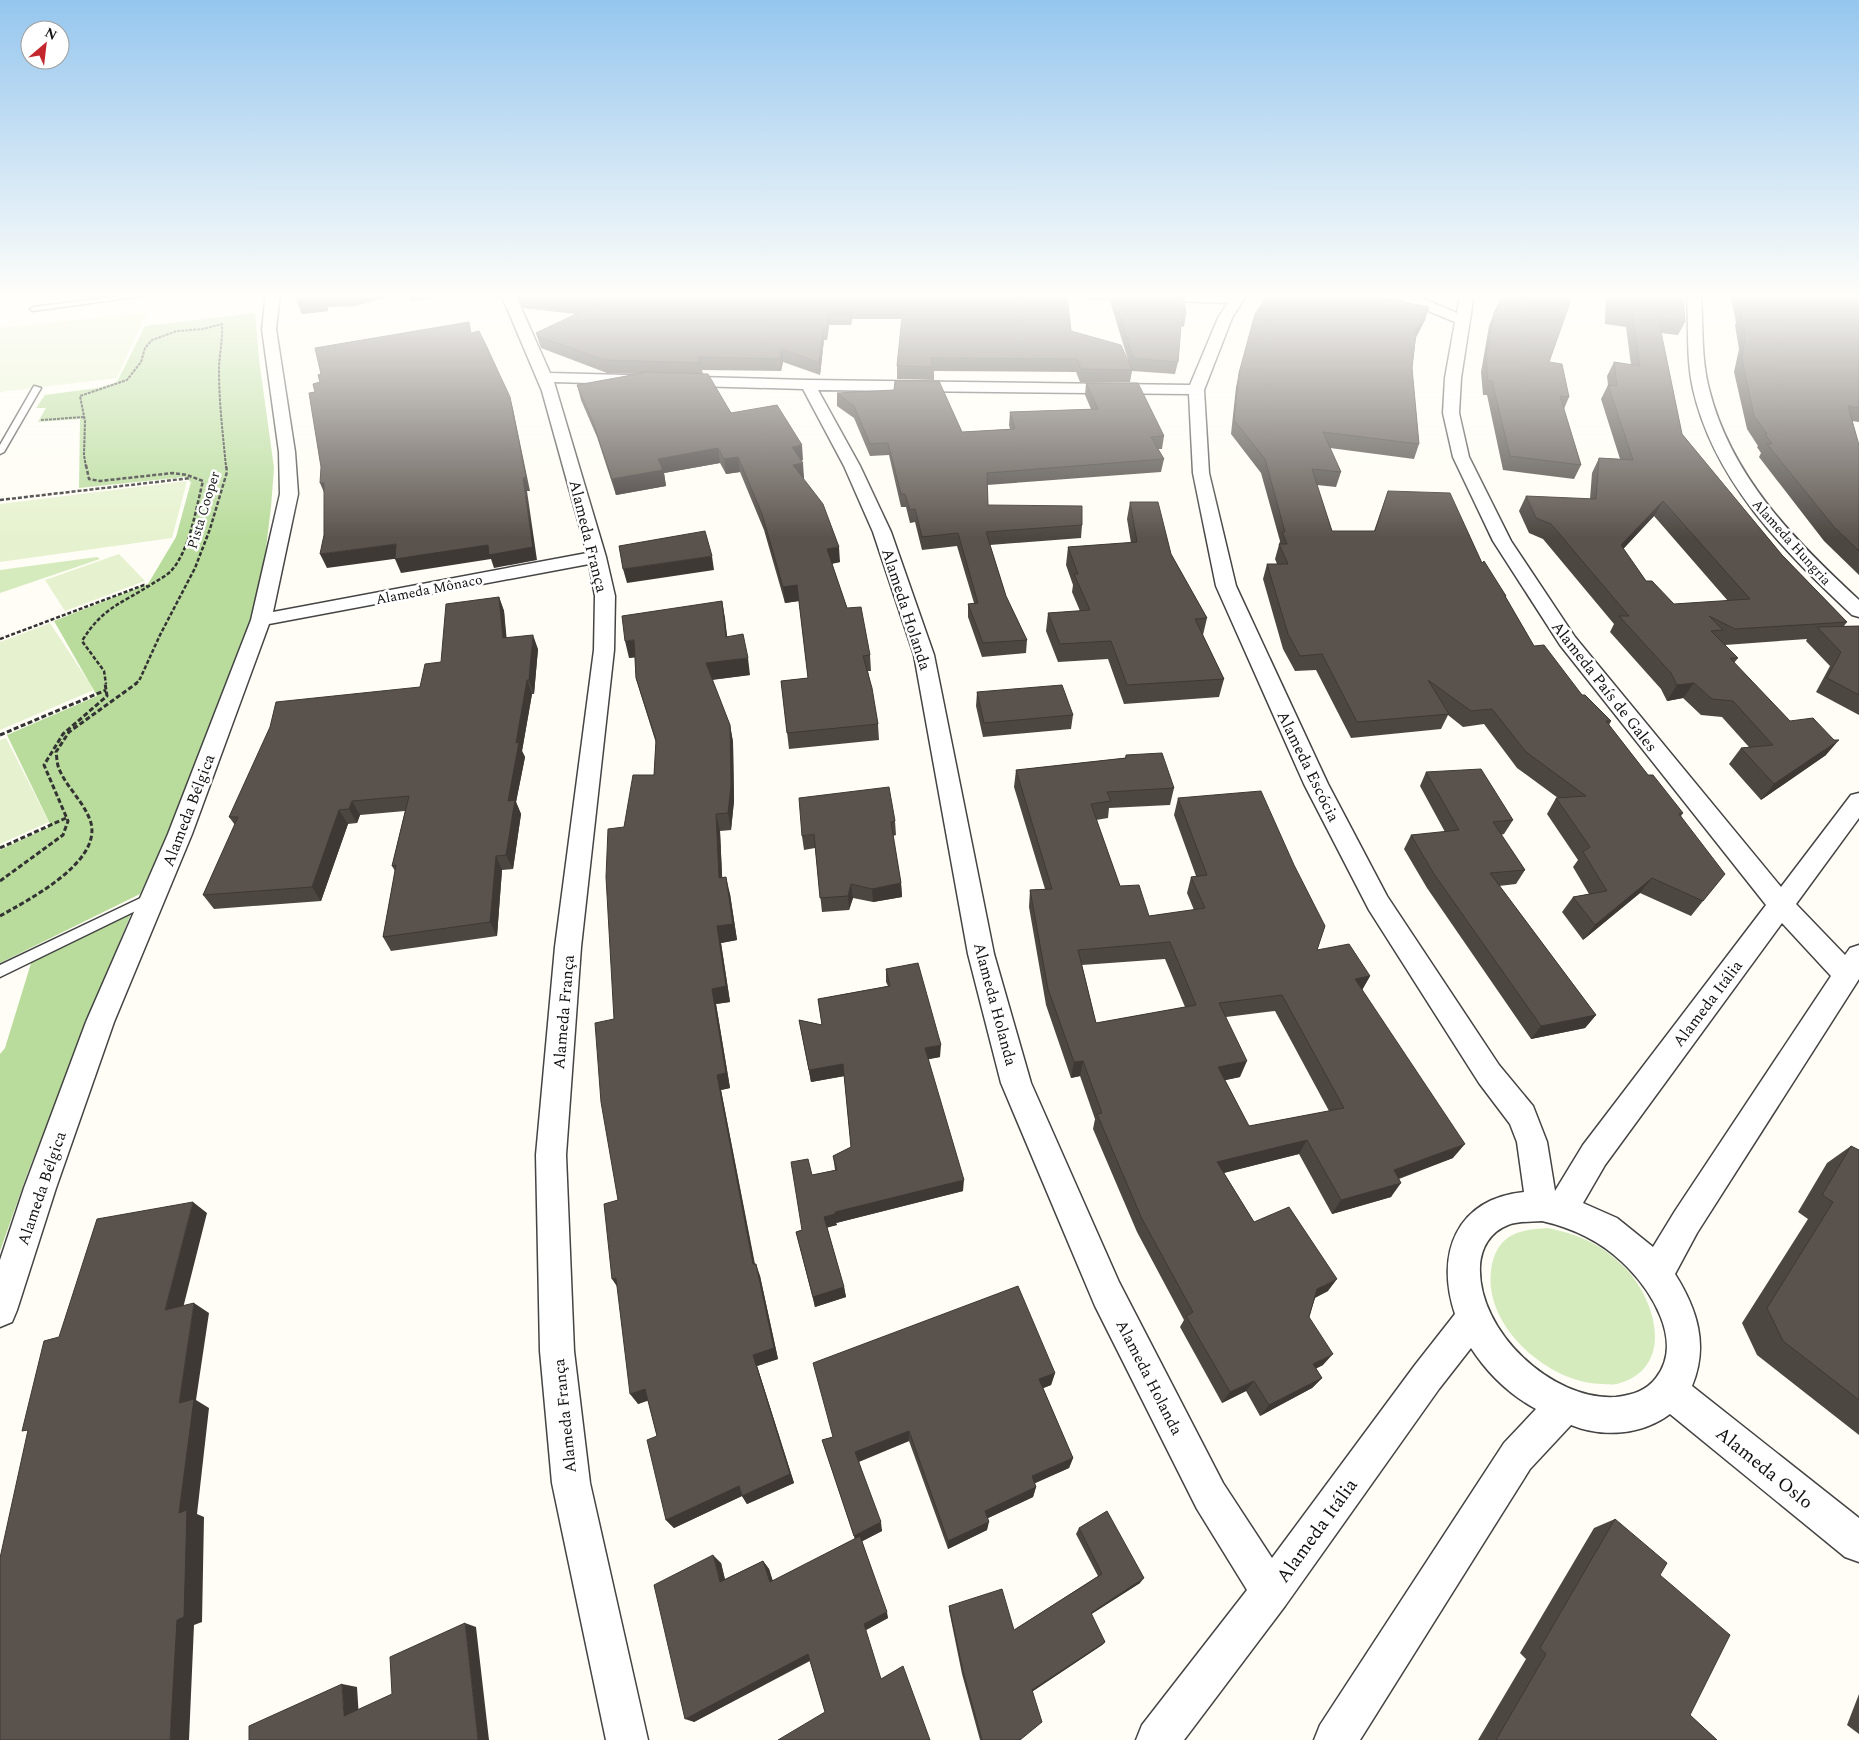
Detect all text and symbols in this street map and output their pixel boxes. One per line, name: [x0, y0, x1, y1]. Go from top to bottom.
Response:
north arrow: [20, 20, 70, 70]
text: N: [41, 22, 61, 46]
street label: Pista Cooper: [182, 468, 225, 552]
street label: Alameda França: [562, 477, 614, 595]
street label: Alameda Hungria: [1747, 494, 1836, 590]
street label: Alameda Holanda: [875, 545, 937, 673]
street label: Alameda Mônaco: [374, 569, 484, 610]
street label: Alameda País de Gales: [1545, 616, 1663, 757]
street label: Alameda Escócia: [1271, 707, 1345, 826]
street label: Alameda Bélgica: [156, 750, 222, 870]
street label: Alameda Holanda: [967, 940, 1023, 1069]
street label: Alameda França: [547, 954, 581, 1070]
street label: Alameda Itália: [1667, 955, 1749, 1052]
street label: Alameda Bélgica: [11, 1128, 73, 1248]
street label: Alameda Holanda: [1110, 1315, 1189, 1440]
street label: Alameda França: [547, 1357, 583, 1474]
street label: Alameda Oslo: [1709, 1420, 1819, 1517]
street label: Alameda Itália: [1269, 1472, 1366, 1589]

